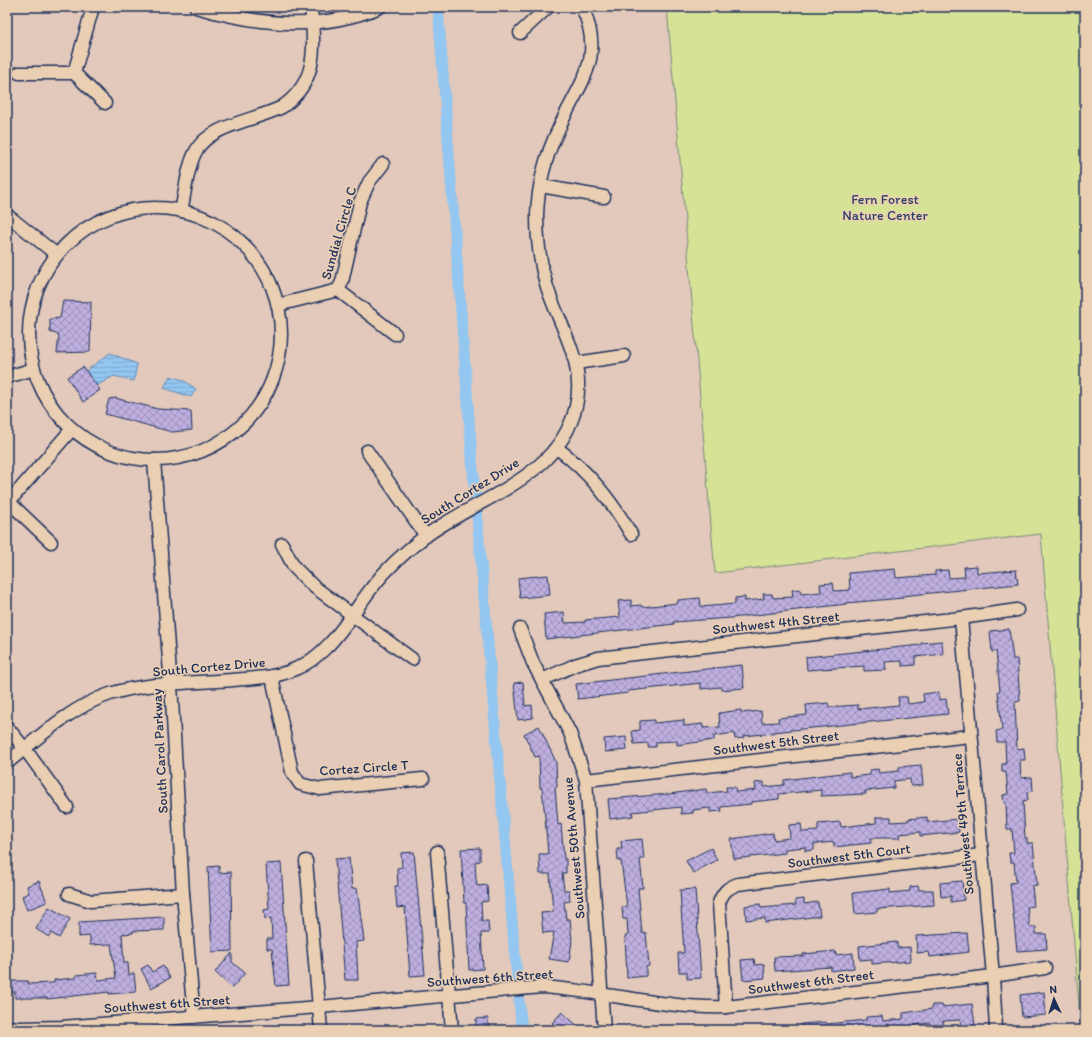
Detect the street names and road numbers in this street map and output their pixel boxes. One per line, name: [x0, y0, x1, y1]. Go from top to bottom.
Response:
street label: Sundial Circle C: [318, 184, 360, 282]
street label: South Cortez Drive: [418, 454, 523, 528]
street label: Southwest 4th Street: [712, 608, 840, 638]
street label: South Cortez Drive: [152, 654, 266, 680]
street label: South Carol Parkway: [148, 688, 172, 814]
street label: Southwest 5th Street: [712, 727, 840, 759]
street label: Southwest 49th Terrace: [948, 752, 978, 895]
street label: Cortez Circle T: [319, 756, 409, 780]
street label: Southwest 50th Avenue: [559, 776, 589, 920]
street label: Southwest 5th Court: [787, 840, 911, 872]
street label: Southwest 6th Street: [426, 965, 554, 991]
street label: Southwest 6th Street: [747, 966, 875, 998]
street label: Southwest 6th Street: [103, 991, 231, 1017]

